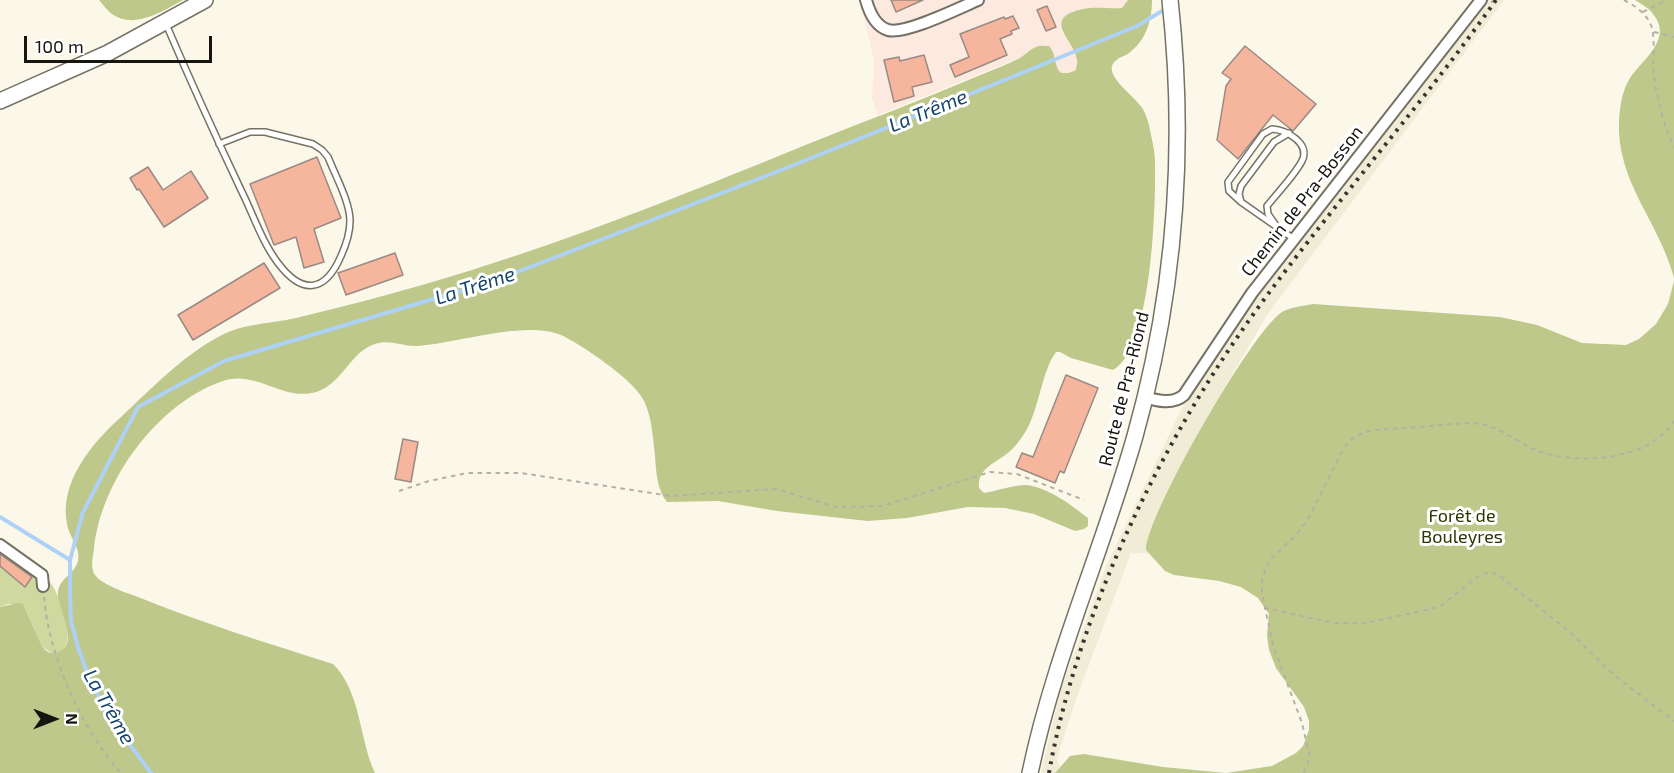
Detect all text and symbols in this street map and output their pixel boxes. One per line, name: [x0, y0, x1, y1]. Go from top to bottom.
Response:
scale bar: [27, 24, 214, 62]
text: 100 m: [35, 35, 84, 57]
water label: La Trême: [885, 84, 971, 138]
street label: Chemin de Pra-Bosson: [1236, 121, 1368, 281]
water label: La Trême: [432, 262, 518, 310]
street label: Route de Pra-Riond: [1094, 310, 1154, 468]
park label: Forêt de Bouleyres: [1421, 505, 1503, 548]
water label: La Trême: [78, 665, 140, 749]
north arrow: [24, 689, 84, 749]
text: N: [63, 713, 82, 725]

